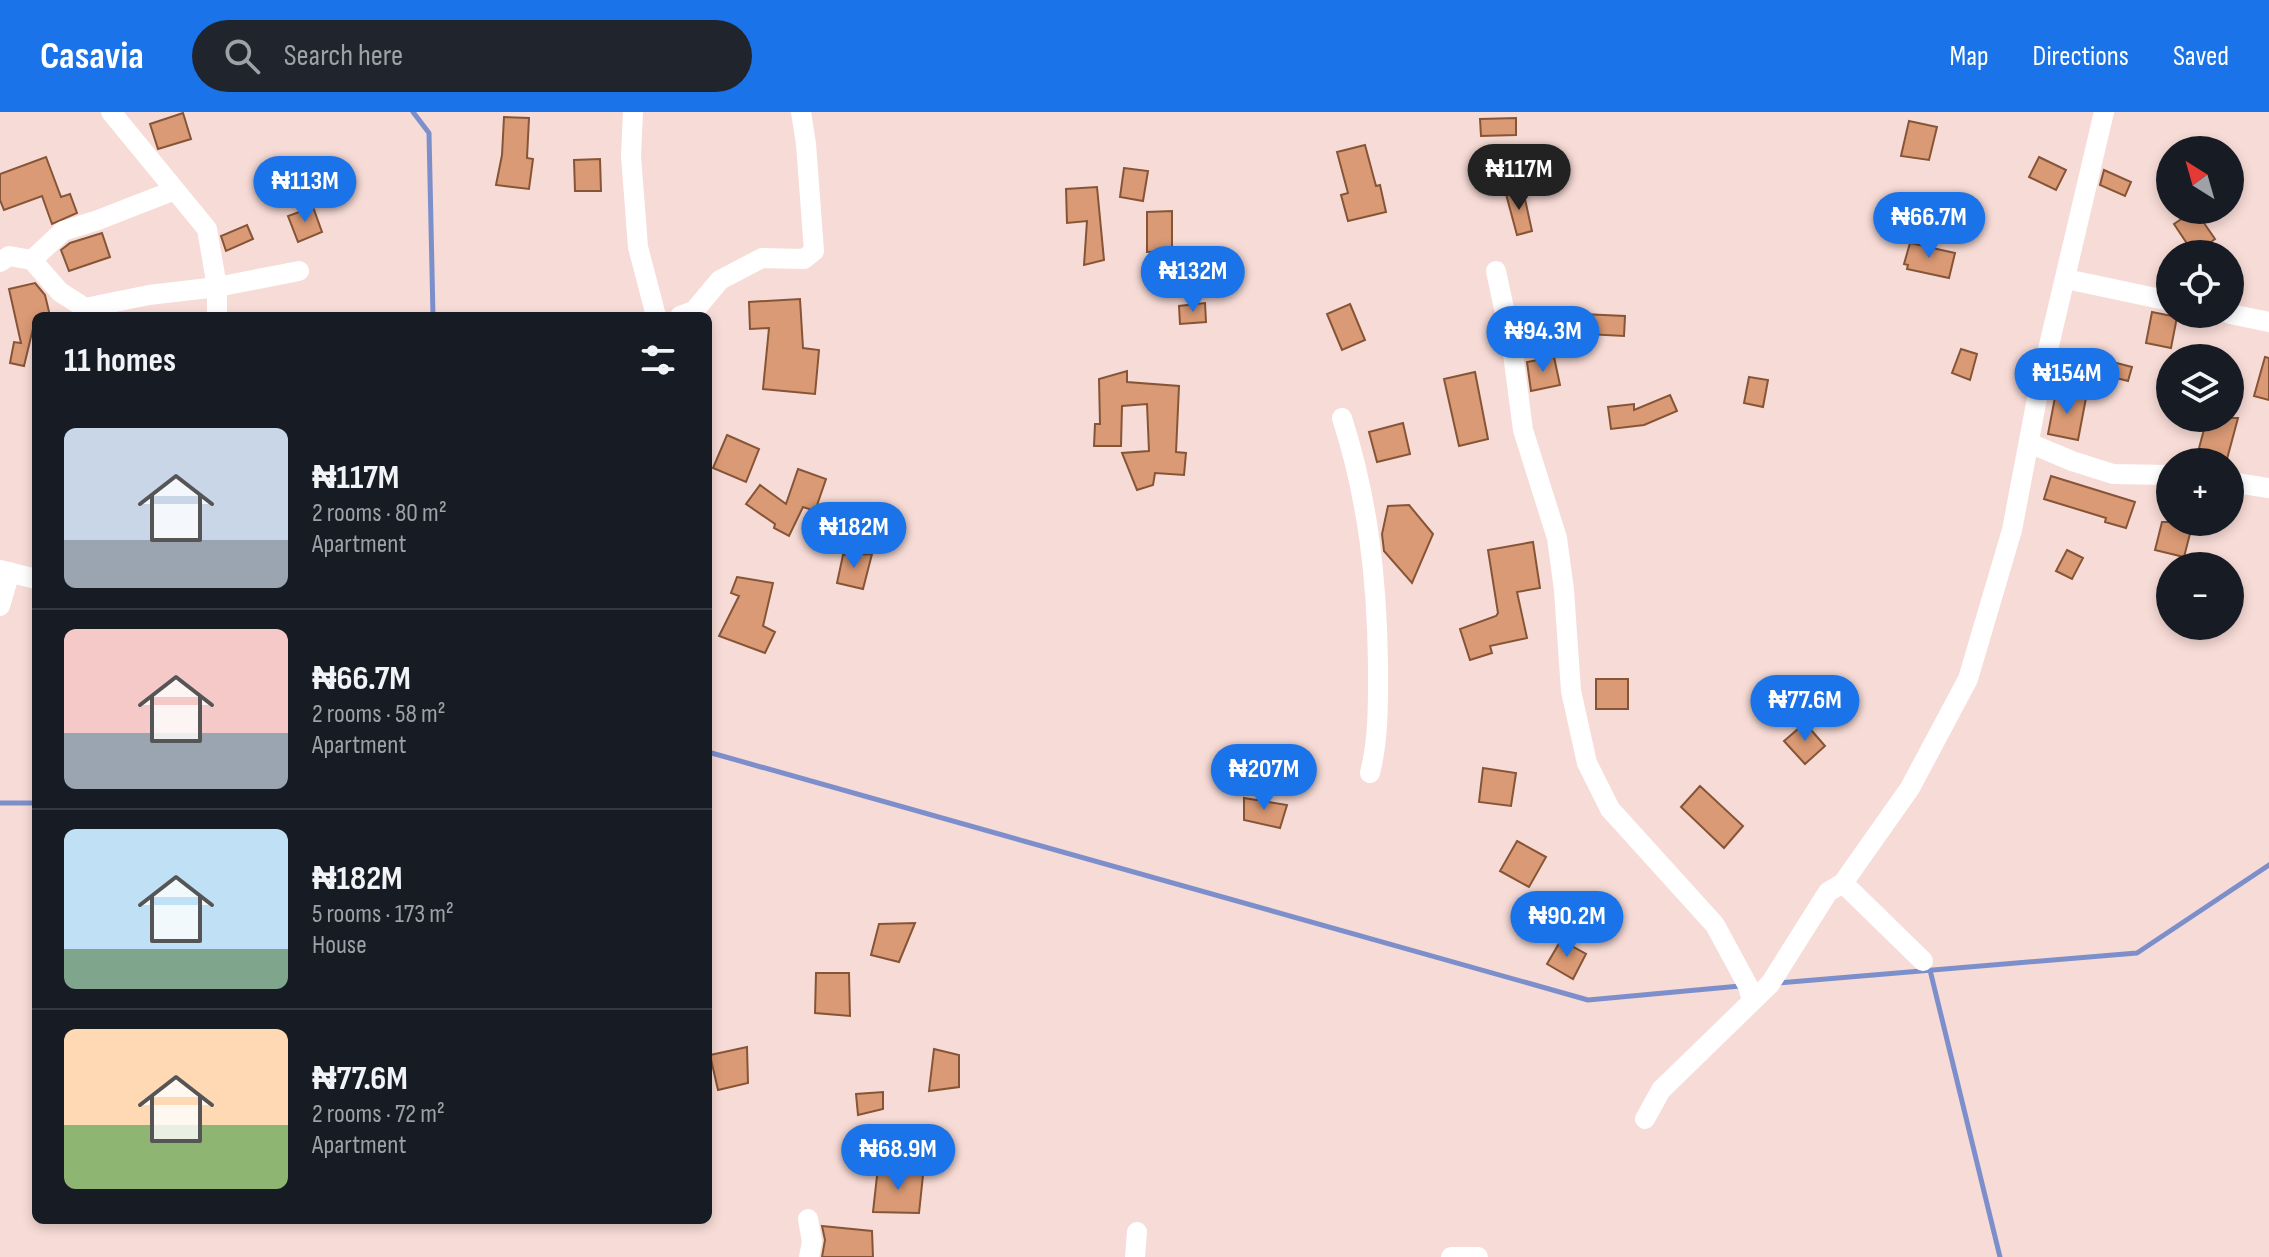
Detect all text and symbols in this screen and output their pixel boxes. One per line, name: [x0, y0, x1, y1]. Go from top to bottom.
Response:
search box: [192, 20, 752, 92]
text: Casavia: [40, 34, 144, 79]
icon: search: [220, 34, 264, 78]
text: Search here: [284, 38, 403, 74]
text: Map: [1950, 40, 1989, 73]
text: Directions: [2033, 40, 2129, 73]
text: Saved: [2173, 40, 2229, 73]
north arrow: [2156, 136, 2244, 224]
map controls: [2156, 136, 2244, 640]
pin: ₦117M: [1463, 144, 1575, 212]
text: ₦117M: [1486, 154, 1552, 185]
pin: ₦113M: [249, 156, 361, 224]
text: ₦113M: [271, 166, 339, 197]
pin: ₦66.7M: [1864, 192, 1994, 260]
text: ₦66.7M: [1891, 202, 1967, 233]
button: locate: [2156, 240, 2244, 328]
pin: ₦132M: [1137, 246, 1249, 314]
text: ₦132M: [1159, 256, 1227, 287]
pin: ₦94.3M: [1478, 306, 1608, 374]
text: ₦94.3M: [1504, 316, 1582, 347]
icon: filters: [636, 338, 680, 382]
text: 11 homes: [64, 340, 176, 381]
button: layers: [2156, 344, 2244, 432]
pin: ₦154M: [2011, 348, 2123, 416]
text: ₦154M: [2033, 358, 2102, 389]
button: +: [2156, 448, 2244, 536]
text: ₦117M: [312, 457, 399, 498]
icon: home: [128, 460, 224, 556]
text: 2 rooms · 80 m²: [312, 498, 447, 529]
pin: ₦182M: [798, 502, 910, 570]
text: ₦182M: [819, 512, 889, 543]
text: Apartment: [312, 529, 406, 560]
button: −: [2156, 552, 2244, 640]
text: ₦66.7M: [312, 658, 411, 699]
icon: home: [128, 661, 224, 757]
pin: ₦77.6M: [1740, 675, 1870, 743]
text: ₦77.6M: [1768, 685, 1842, 716]
text: 2 rooms · 58 m²: [312, 699, 446, 730]
text: Apartment: [312, 730, 406, 761]
pin: ₦207M: [1208, 744, 1320, 812]
text: ₦207M: [1229, 754, 1299, 785]
text: ₦182M: [312, 858, 403, 899]
icon: home: [128, 861, 224, 957]
pin: ₦90.2M: [1502, 891, 1632, 959]
text: 5 rooms · 173 m²: [312, 899, 454, 930]
text: ₦90.2M: [1528, 901, 1606, 932]
text: House: [312, 930, 367, 961]
text: ₦77.6M: [312, 1058, 408, 1099]
icon: home: [128, 1061, 224, 1157]
text: 2 rooms · 72 m²: [312, 1099, 445, 1130]
pin: ₦68.9M: [833, 1124, 963, 1192]
text: Apartment: [312, 1130, 406, 1161]
text: ₦68.9M: [859, 1134, 937, 1165]

